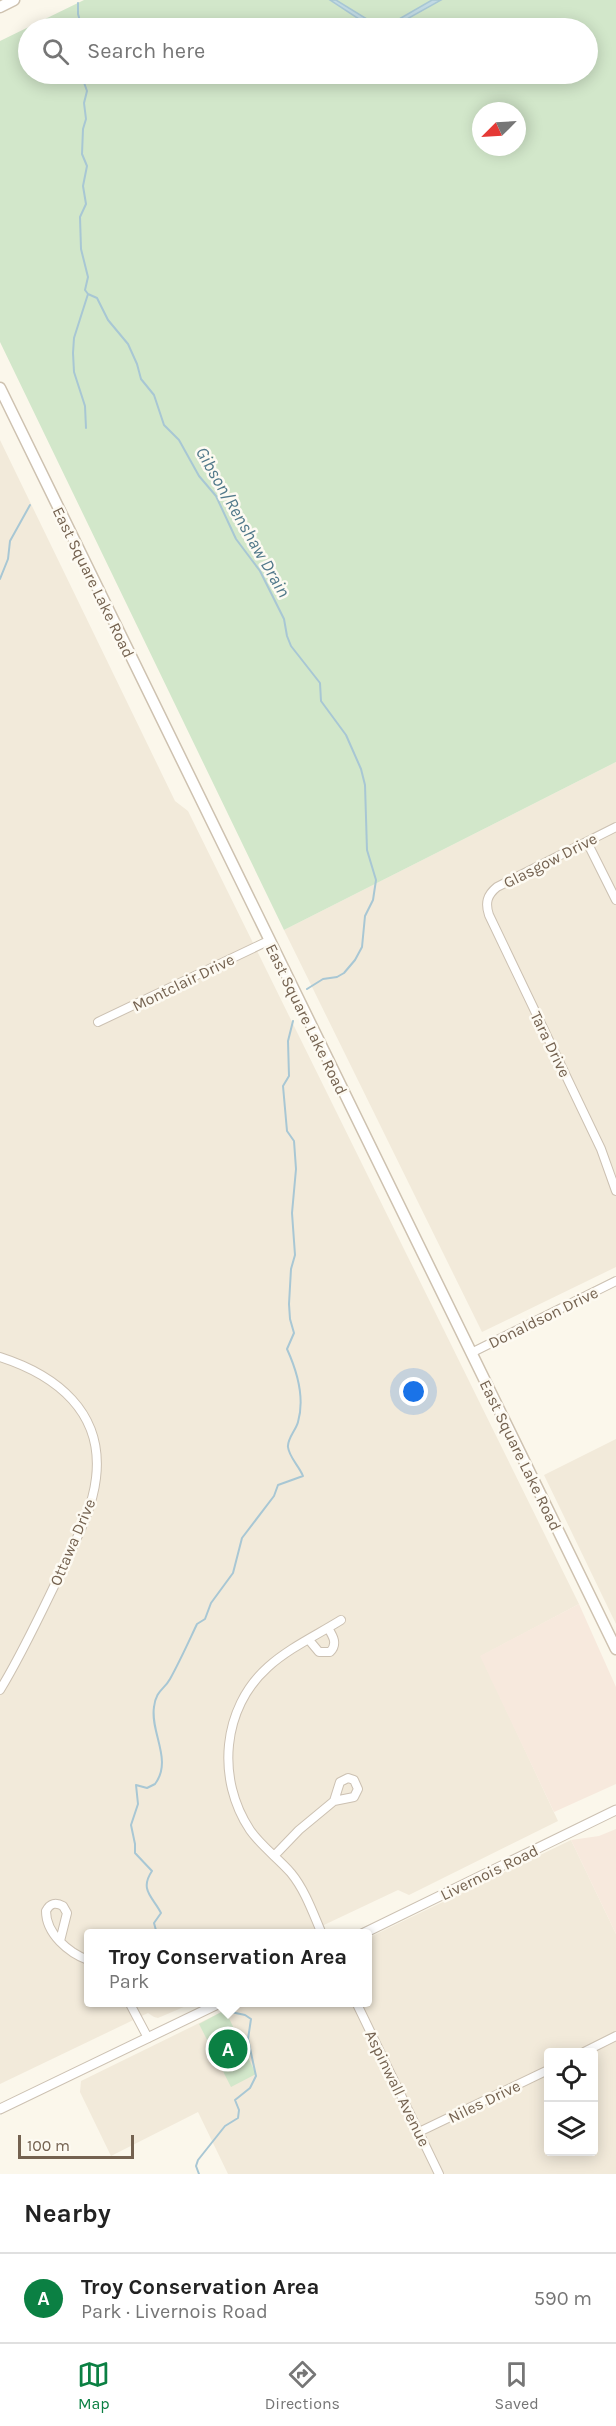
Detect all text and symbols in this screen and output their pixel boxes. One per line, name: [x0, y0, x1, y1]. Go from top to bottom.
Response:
search box: [18, 18, 598, 84]
icon: search: [39, 35, 72, 68]
text: Search here: [87, 38, 205, 64]
north arrow: [472, 102, 526, 156]
water label: Gibson/Renshaw Drain: [191, 443, 295, 601]
street label: East Square Lake Road: [49, 504, 138, 661]
street label: Glasgow Drive: [500, 829, 600, 892]
street label: East Square Lake Road: [262, 941, 351, 1098]
street label: Montclair Drive: [129, 950, 237, 1015]
street label: Tara Drive: [526, 1008, 575, 1080]
street label: Donaldson Drive: [485, 1283, 601, 1352]
your location: [399, 1377, 428, 1406]
street label: East Square Lake Road: [476, 1377, 565, 1534]
street label: Ottawa Drive: [46, 1496, 99, 1589]
street label: Livernois Road: [437, 1841, 541, 1904]
popup: [84, 1929, 372, 2007]
text: Troy Conservation Area: [109, 1944, 347, 1970]
text: Park: [109, 1970, 149, 1993]
pin: A: [208, 2026, 248, 2072]
street label: Aspinwall Avenue: [361, 2027, 434, 2150]
map controls: [544, 2048, 598, 2156]
button: locate: [544, 2048, 598, 2102]
street label: Niles Drive: [445, 2076, 523, 2127]
button: layers: [544, 2102, 598, 2156]
scale bar: [18, 2132, 134, 2160]
text: 100 m: [27, 2136, 70, 2155]
text: Nearby: [24, 2198, 111, 2229]
text: Troy Conservation Area: [81, 2274, 319, 2300]
text: A: [37, 2287, 50, 2310]
text: 590 m: [534, 2287, 592, 2310]
text: Park · Livernois Road: [81, 2300, 268, 2323]
tab: Map: [77, 2358, 110, 2413]
tab: Directions: [265, 2358, 340, 2413]
tab: Saved: [495, 2358, 539, 2413]

